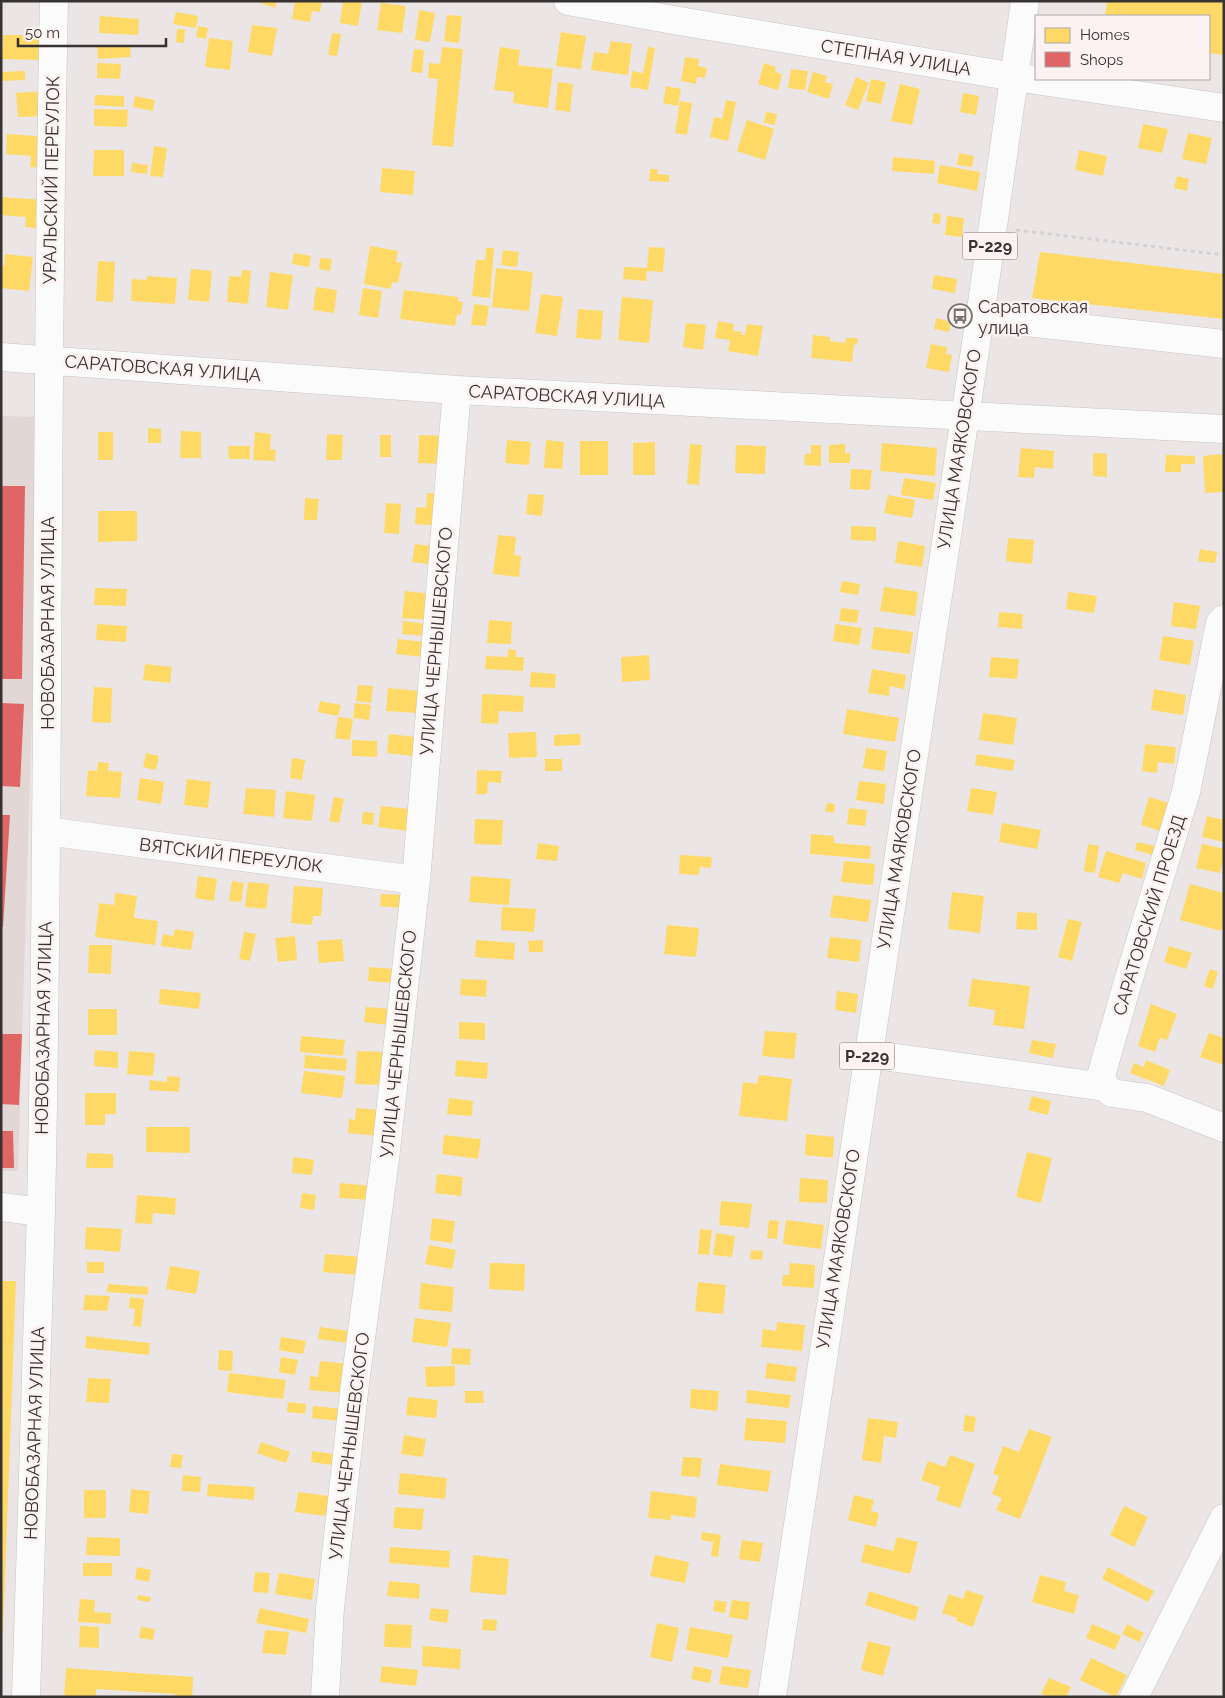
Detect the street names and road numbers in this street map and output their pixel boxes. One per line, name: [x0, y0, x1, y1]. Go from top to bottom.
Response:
street label: СТЕПНАЯ УЛИЦА: [819, 35, 973, 79]
street label: УРАЛЬСКИЙ ПЕРЕУЛОК: [39, 76, 63, 284]
road number: Р-229: [962, 232, 1018, 260]
street label: УЛИЦА МАЯКОВСКОГО: [933, 347, 985, 551]
street label: САРАТОВСКАЯ УЛИЦА: [64, 351, 262, 385]
street label: САРАТОВСКАЯ УЛИЦА: [468, 380, 666, 412]
street label: НОВОБАЗАРНАЯ УЛИЦА: [37, 516, 58, 730]
street label: УЛИЦА ЧЕРНЫШЕВСКОГО: [416, 526, 456, 756]
street label: УЛИЦА МАЯКОВСКОГО: [873, 747, 925, 951]
street label: САРАТОВСКИЙ ПРОЕЗД: [1108, 812, 1190, 1018]
street label: ВЯТСКИЙ ПЕРЕУЛОК: [138, 833, 324, 877]
street label: НОВОБАЗАРНАЯ УЛИЦА: [31, 921, 55, 1135]
street label: УЛИЦА ЧЕРНЫШЕВСКОГО: [376, 929, 420, 1159]
road number: Р-229: [840, 1042, 894, 1070]
street label: УЛИЦА МАЯКОВСКОГО: [812, 1147, 864, 1351]
street label: НОВОБАЗАРНАЯ УЛИЦА: [20, 1326, 48, 1540]
street label: УЛИЦА ЧЕРНЫШЕВСКОГО: [325, 1331, 373, 1561]

